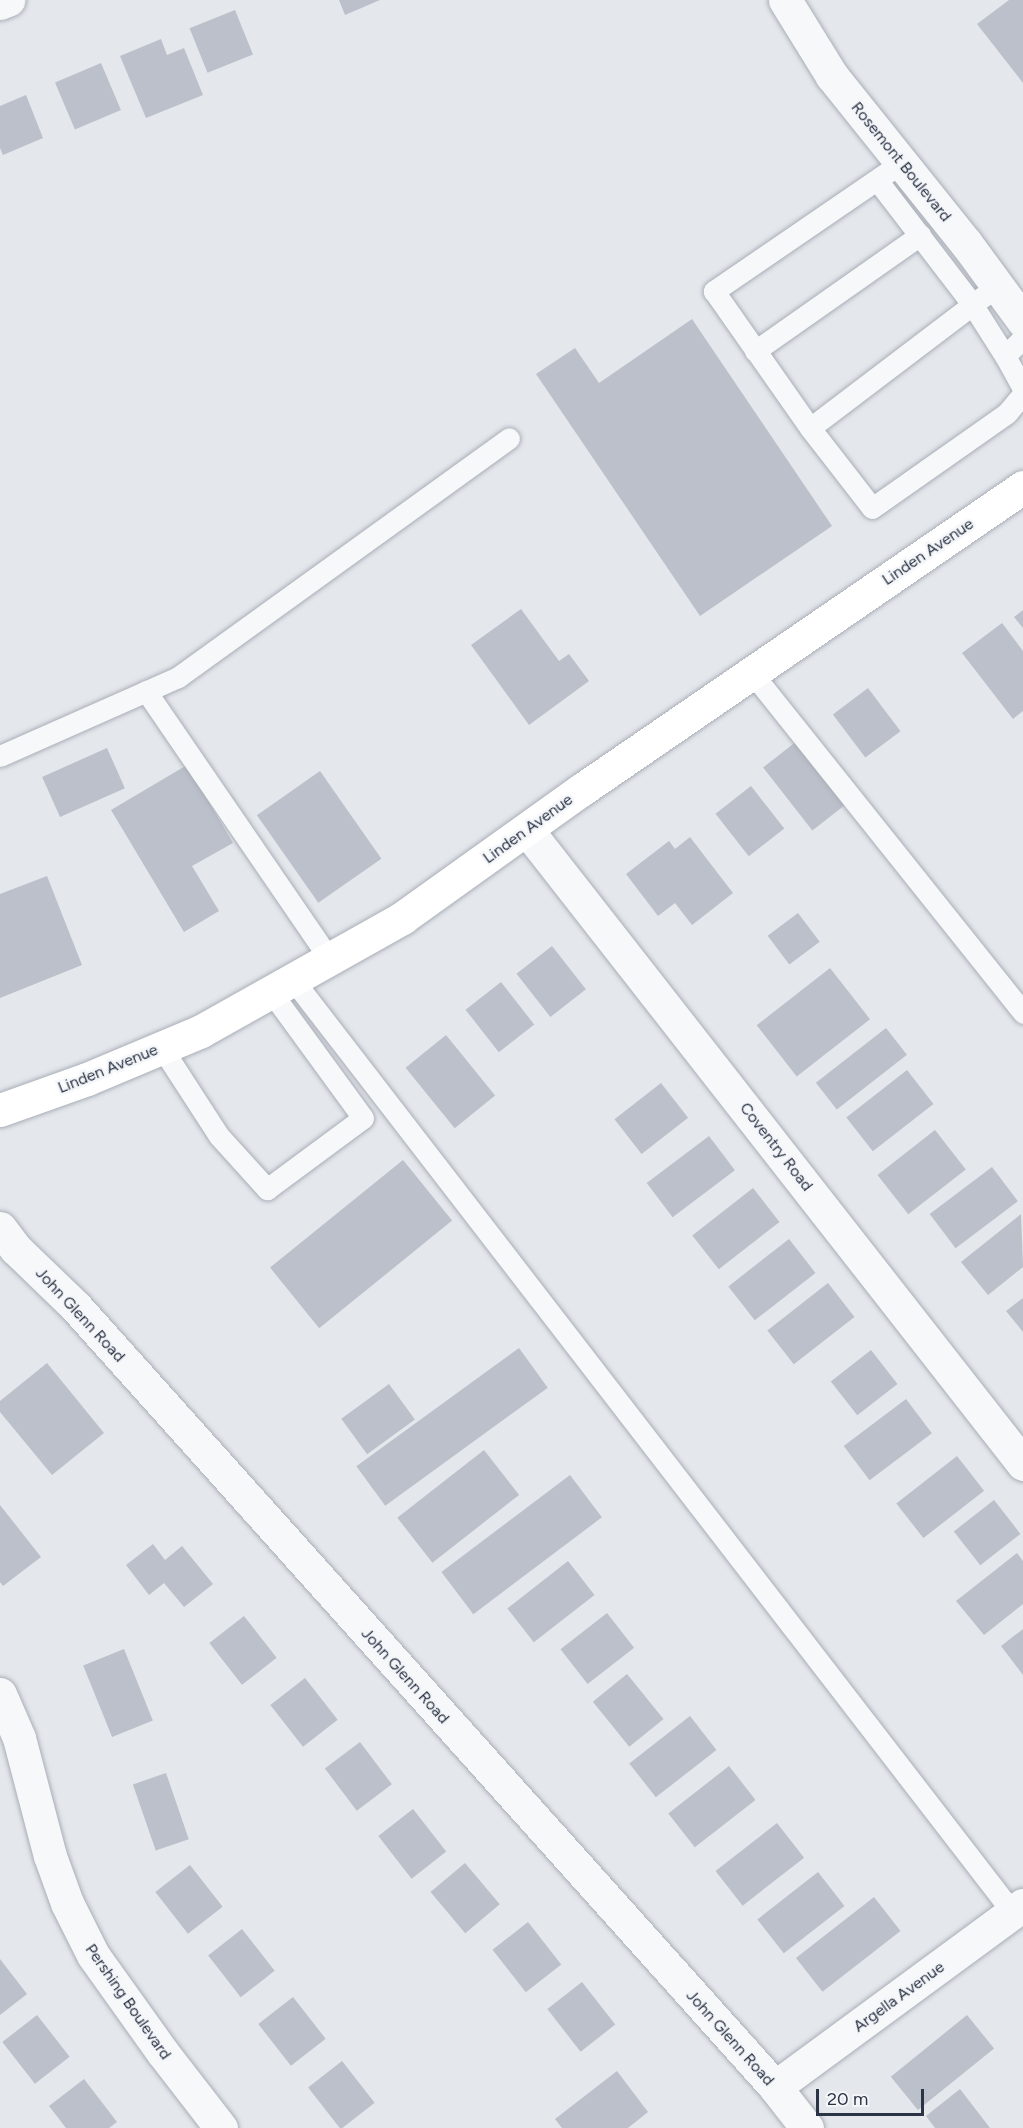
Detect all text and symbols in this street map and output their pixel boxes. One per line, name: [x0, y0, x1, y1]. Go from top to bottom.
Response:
street label: Rosemont Boulevard: [847, 98, 955, 226]
street label: Linden Avenue: [879, 514, 977, 590]
street label: Linden Avenue: [479, 790, 577, 868]
street label: Linden Avenue: [55, 1040, 161, 1098]
street label: Coventry Road: [735, 1099, 817, 1195]
street label: John Glenn Road: [31, 1264, 129, 1366]
street label: John Glenn Road: [357, 1624, 453, 1728]
street label: Pershing Boulevard: [81, 1940, 175, 2064]
street label: Argella Avenue: [850, 1958, 948, 2036]
street label: John Glenn Road: [682, 1986, 778, 2090]
scale bar: [819, 2077, 927, 2115]
text: 20 m: [827, 2088, 868, 2110]

